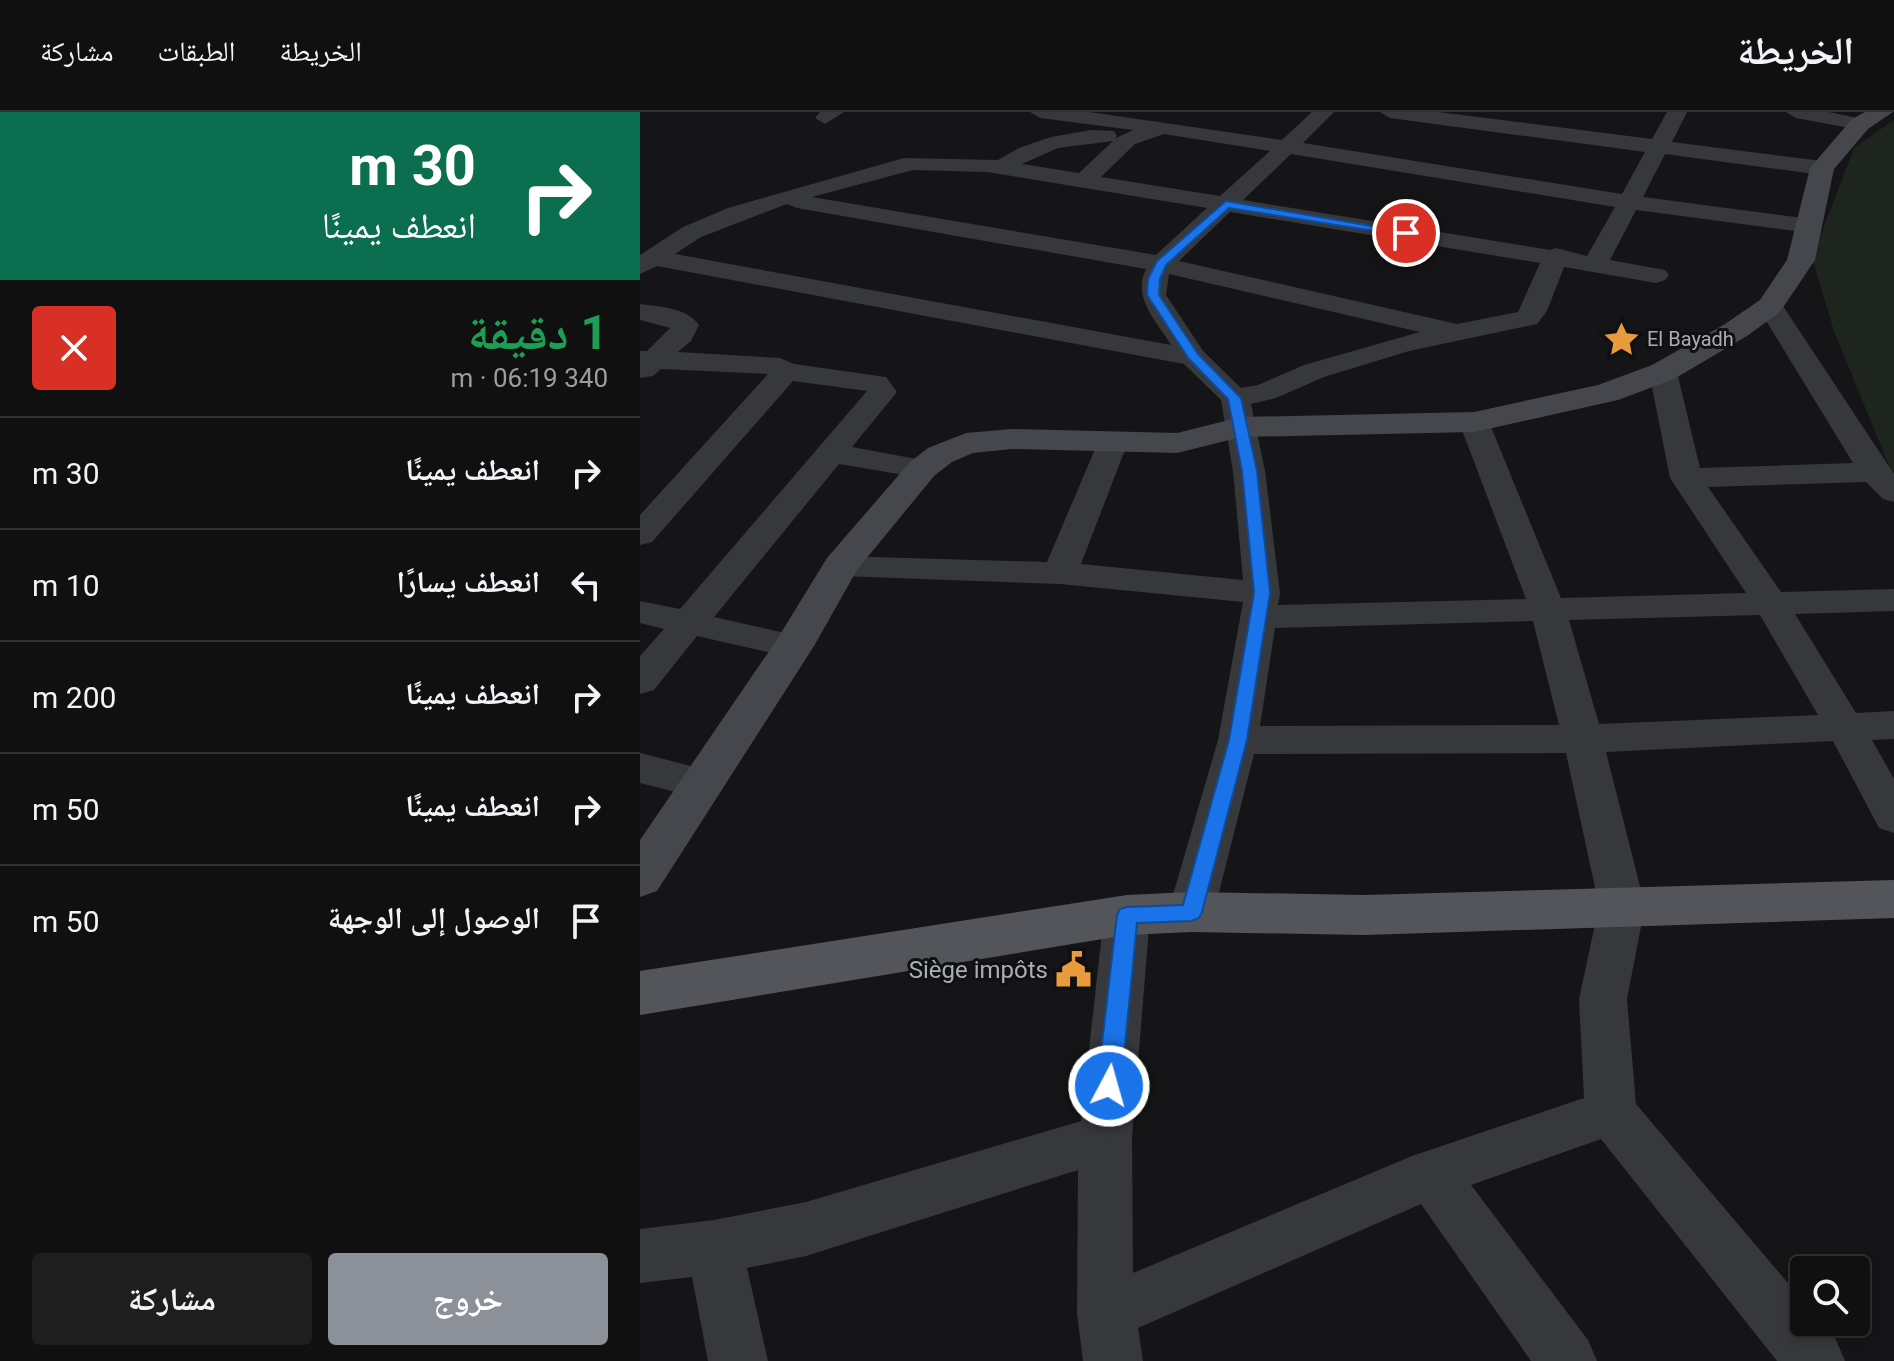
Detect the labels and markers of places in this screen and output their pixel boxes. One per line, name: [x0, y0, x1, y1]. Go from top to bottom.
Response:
pin: [1372, 199, 1440, 267]
place icon: El Bayadh: [1602, 320, 1640, 358]
place label: El Bayadh: [1647, 327, 1734, 351]
public building icon: Siège impôts: [1055, 951, 1093, 989]
place label: Siège impôts: [909, 956, 1048, 984]

